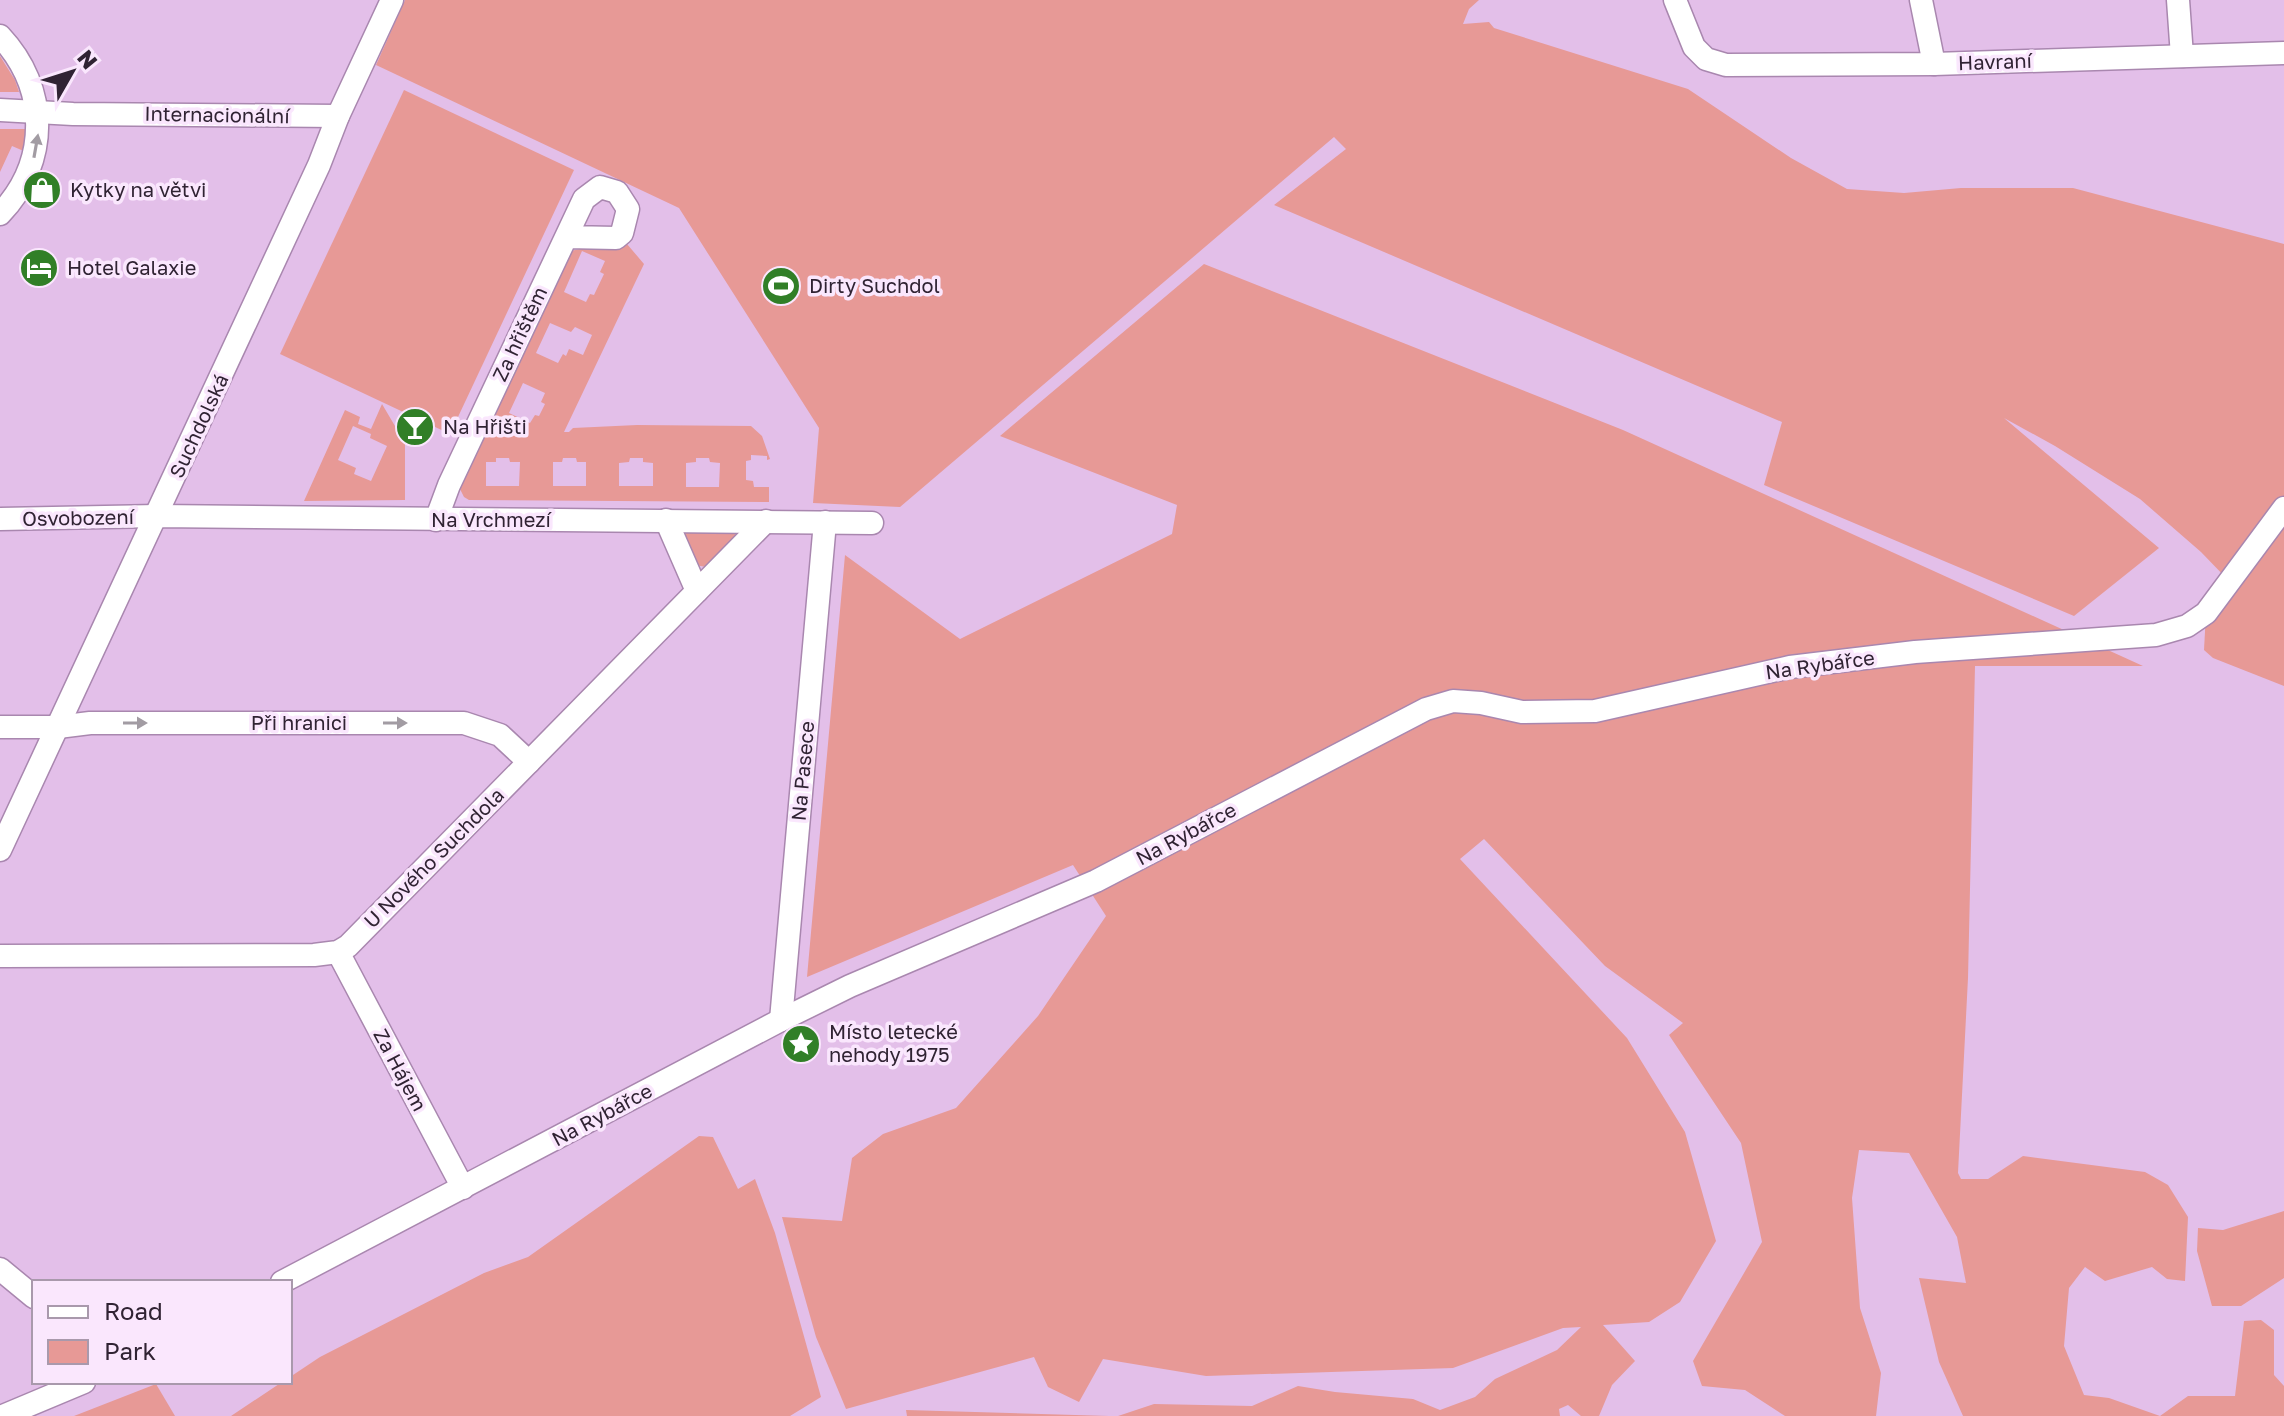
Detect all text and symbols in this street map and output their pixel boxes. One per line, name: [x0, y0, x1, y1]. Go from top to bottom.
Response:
north arrow: [32, 32, 112, 112]
text: N: [72, 44, 104, 74]
street label: Havraní: [1958, 48, 2034, 74]
street label: Internacionální: [144, 101, 291, 127]
one-way arrow: [30, 133, 42, 158]
shop icon: Kytky na větvi: [21, 169, 63, 211]
place label: Kytky na větvi: [70, 177, 206, 201]
hotel icon: Hotel Galaxie: [18, 247, 60, 289]
place label: Hotel Galaxie: [67, 255, 196, 279]
sports icon: Dirty Suchdol: [760, 265, 802, 307]
place label: Dirty Suchdol: [809, 273, 940, 297]
street label: Za hřištěm: [487, 282, 551, 385]
street label: Suchdolská: [164, 370, 233, 481]
bar icon: Na Hřišti: [394, 406, 436, 448]
place label: Na Hřišti: [443, 414, 527, 438]
street label: Osvobození: [22, 504, 136, 530]
street label: Na Vrchmezí: [431, 507, 553, 531]
street label: Na Rybářce: [1764, 644, 1876, 684]
street label: Při hranici: [251, 710, 347, 734]
one-way arrow: [123, 717, 148, 729]
one-way arrow: [383, 717, 408, 729]
street label: Na Pasece: [786, 720, 818, 822]
street label: U Nového Suchdola: [358, 782, 508, 932]
street label: Na Rybářce: [1131, 797, 1240, 870]
place label: Místo letecké nehody 1975: [829, 1019, 958, 1066]
place icon: Místo letecké nehody 1975: [780, 1023, 822, 1065]
street label: Za Hájem: [369, 1024, 432, 1115]
street label: Na Rybářce: [547, 1078, 656, 1151]
legend: [32, 1280, 292, 1384]
text: Road: [104, 1296, 163, 1325]
text: Park: [104, 1336, 156, 1365]

